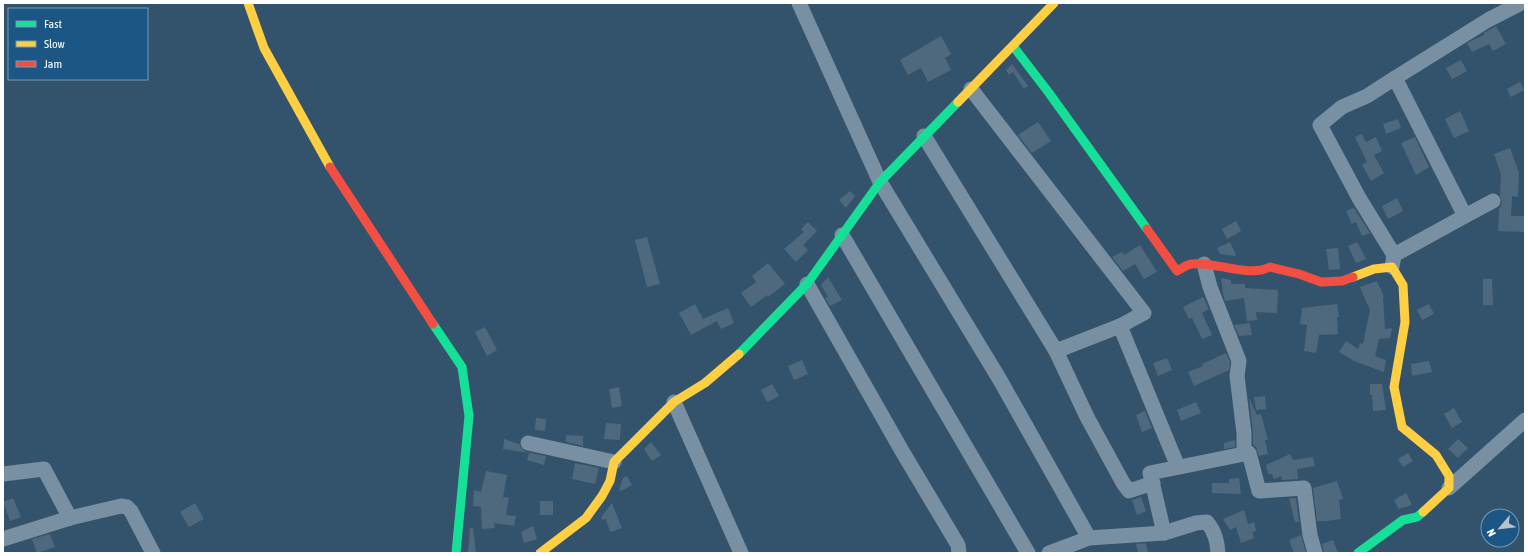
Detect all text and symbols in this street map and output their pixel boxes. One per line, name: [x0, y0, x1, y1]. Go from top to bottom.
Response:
legend: [8, 8, 148, 80]
text: Fast: [44, 17, 62, 31]
text: Slow: [44, 37, 65, 51]
text: Jam: [44, 57, 62, 71]
north arrow: [1480, 508, 1520, 548]
text: N: [1484, 527, 1498, 538]

